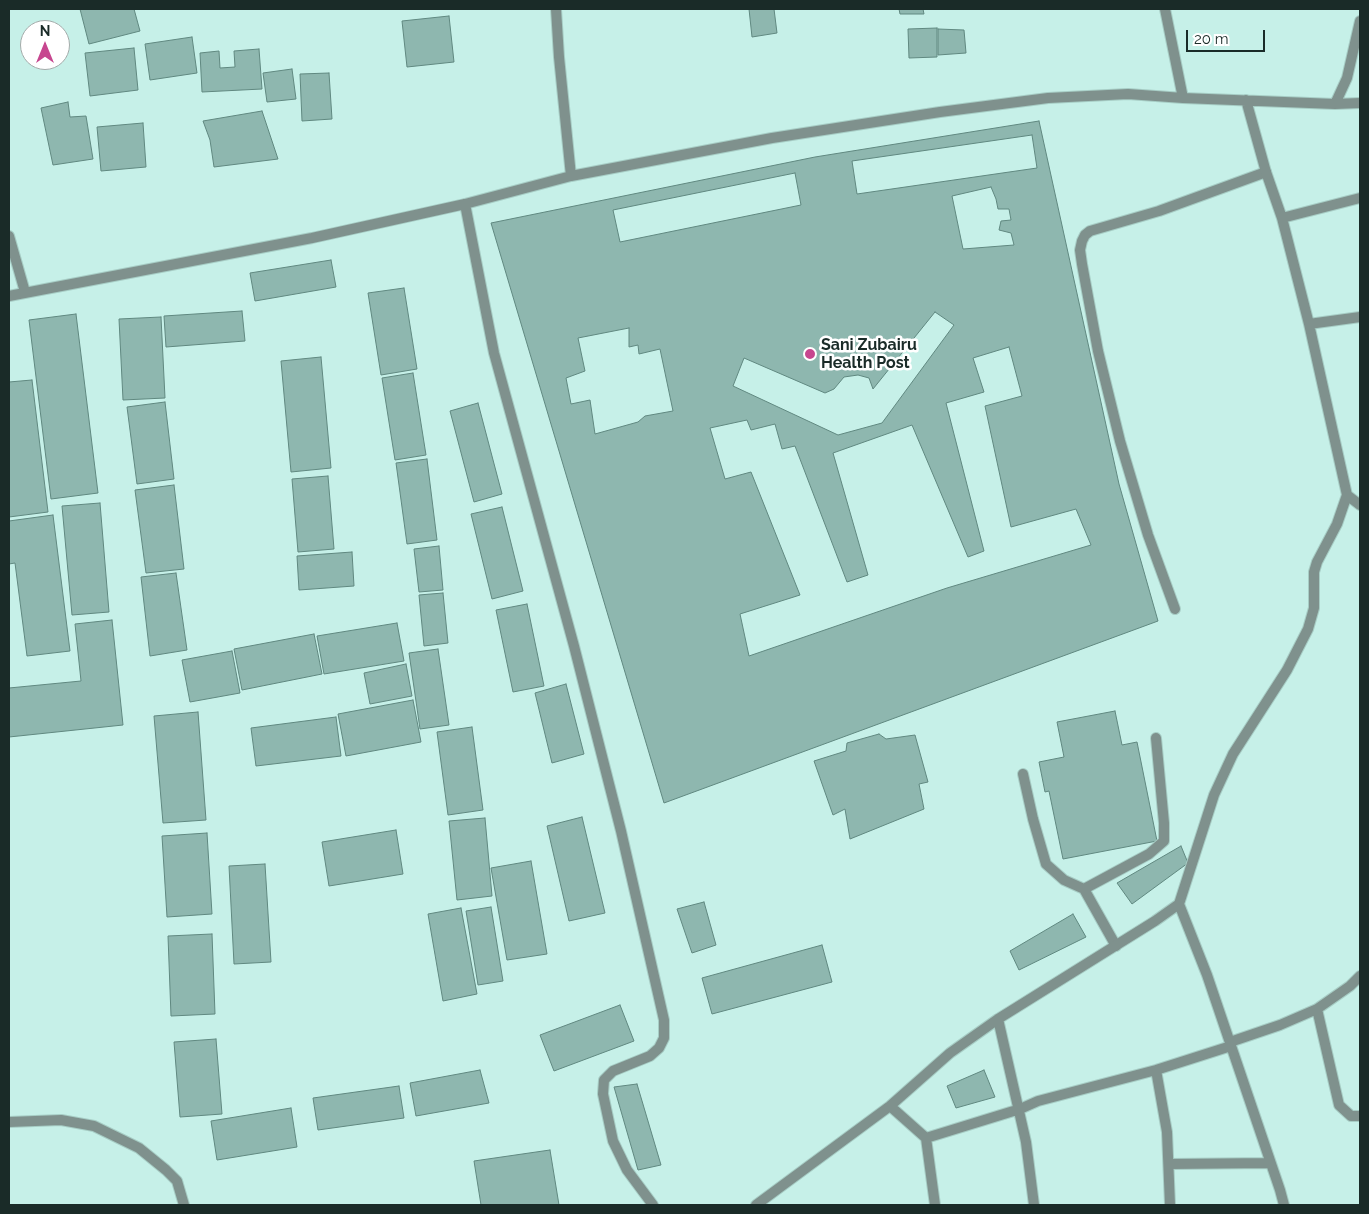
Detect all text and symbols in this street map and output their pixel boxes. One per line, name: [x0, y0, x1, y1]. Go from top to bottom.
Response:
north arrow: [20, 20, 70, 70]
scale bar: [1189, 20, 1268, 52]
text: N: [40, 23, 50, 39]
text: 20 m: [1194, 30, 1229, 48]
place label: Sani Zubairu Health Post: [821, 335, 917, 373]
marker: Sani Zubairu Health Post: [803, 347, 817, 361]

